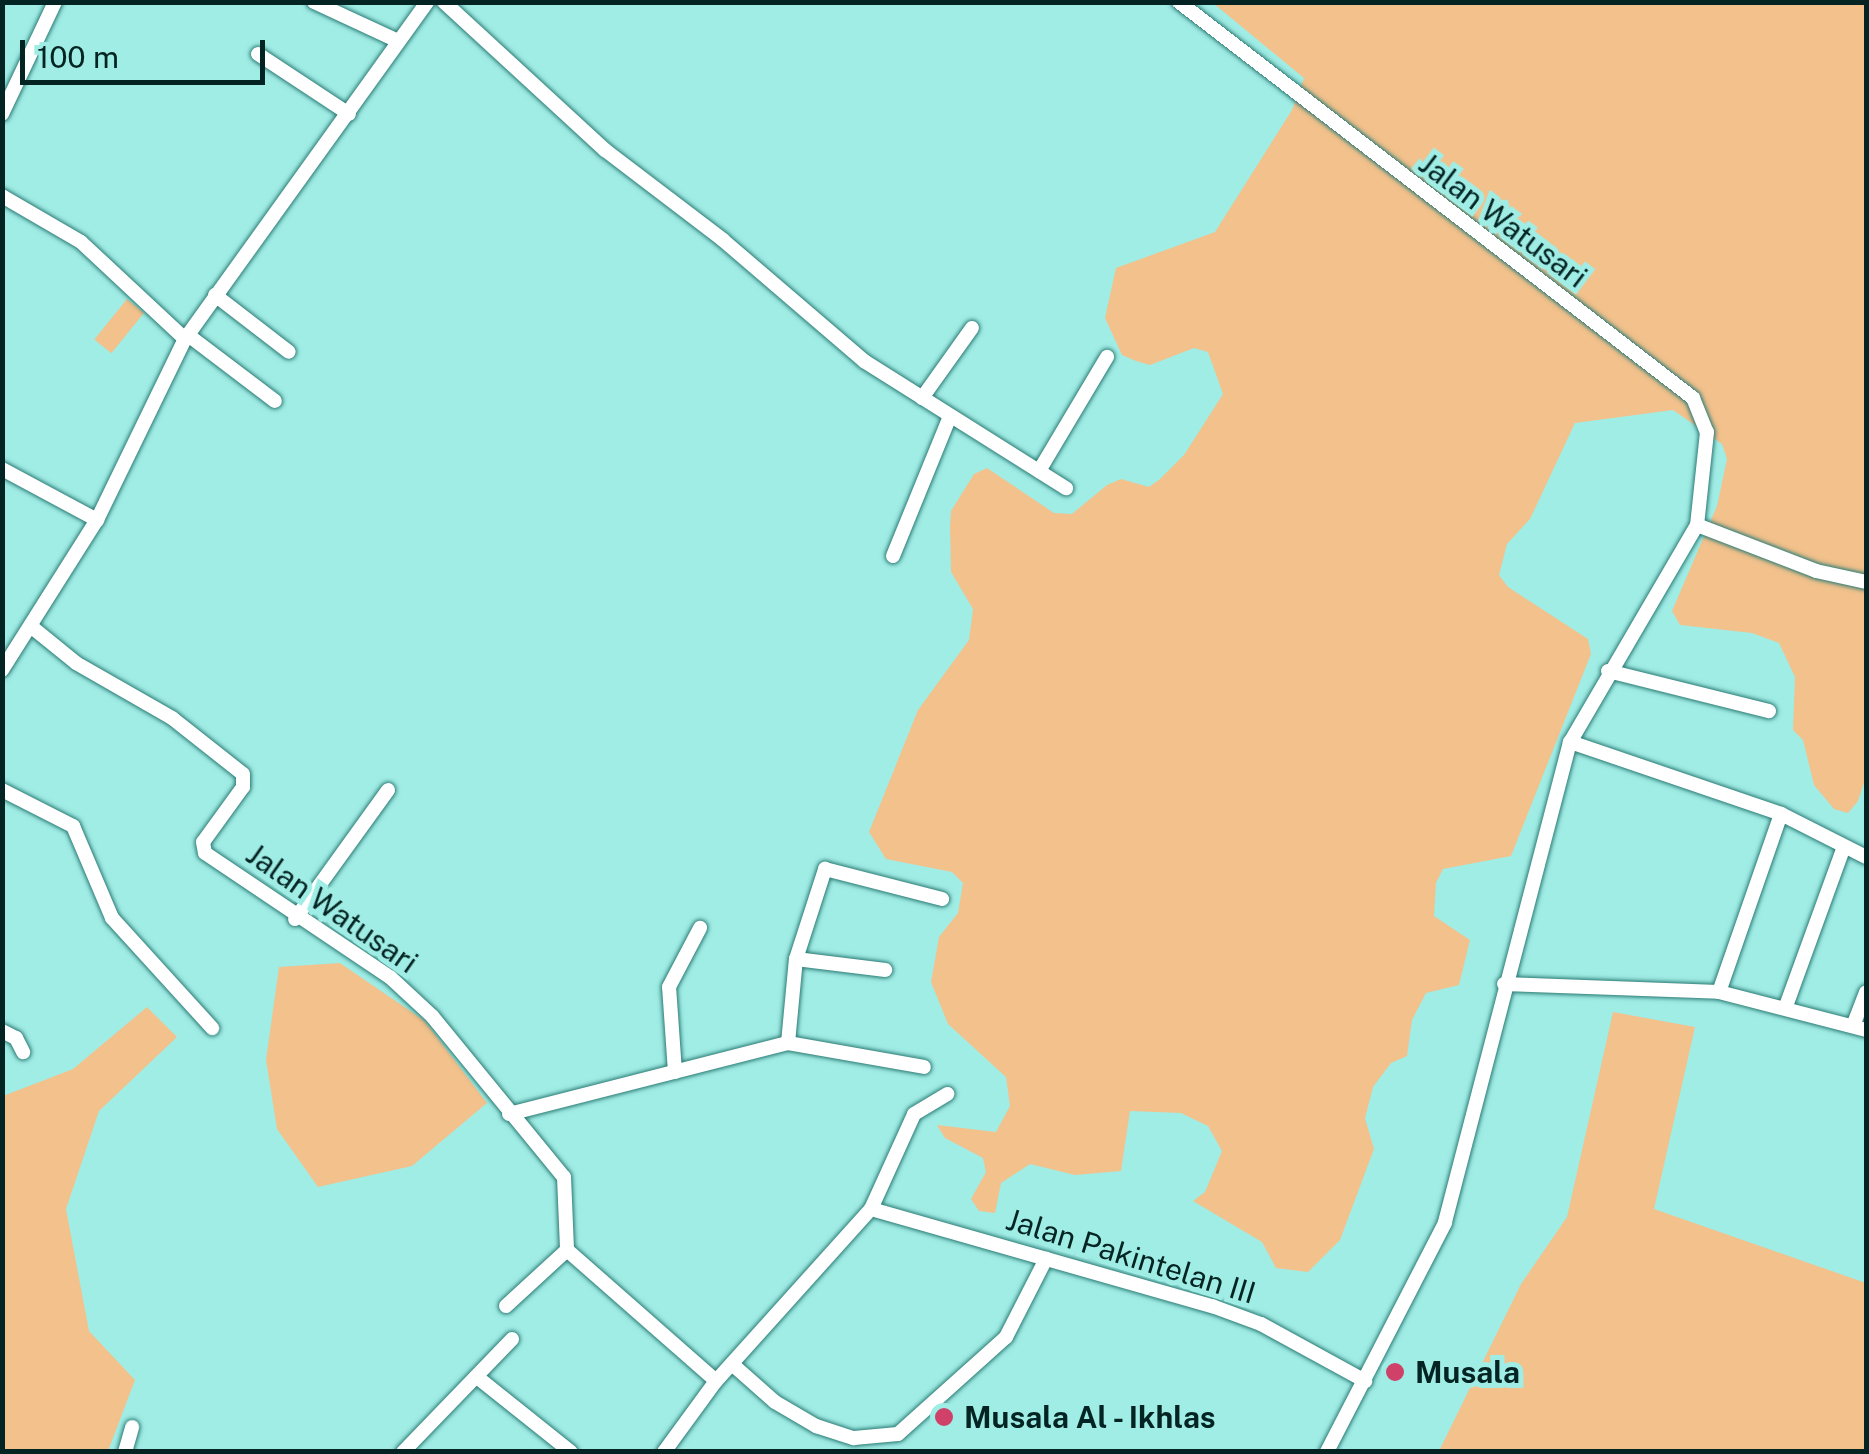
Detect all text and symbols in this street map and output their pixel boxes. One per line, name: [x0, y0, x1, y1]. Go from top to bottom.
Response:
scale bar: [25, 20, 270, 82]
text: 100 m: [37, 39, 119, 75]
street label: Jalan Watusari: [1412, 145, 1594, 295]
street label: Jalan Watusari: [239, 835, 425, 981]
street label: Jalan Pakintelan III: [1002, 1201, 1260, 1311]
place label: Musala: [1415, 1354, 1520, 1390]
marker: Musala: [1384, 1361, 1406, 1383]
place label: Musala Al - Ikhlas: [964, 1399, 1220, 1435]
marker: Musala Al - Ikhlas: [933, 1406, 955, 1428]

